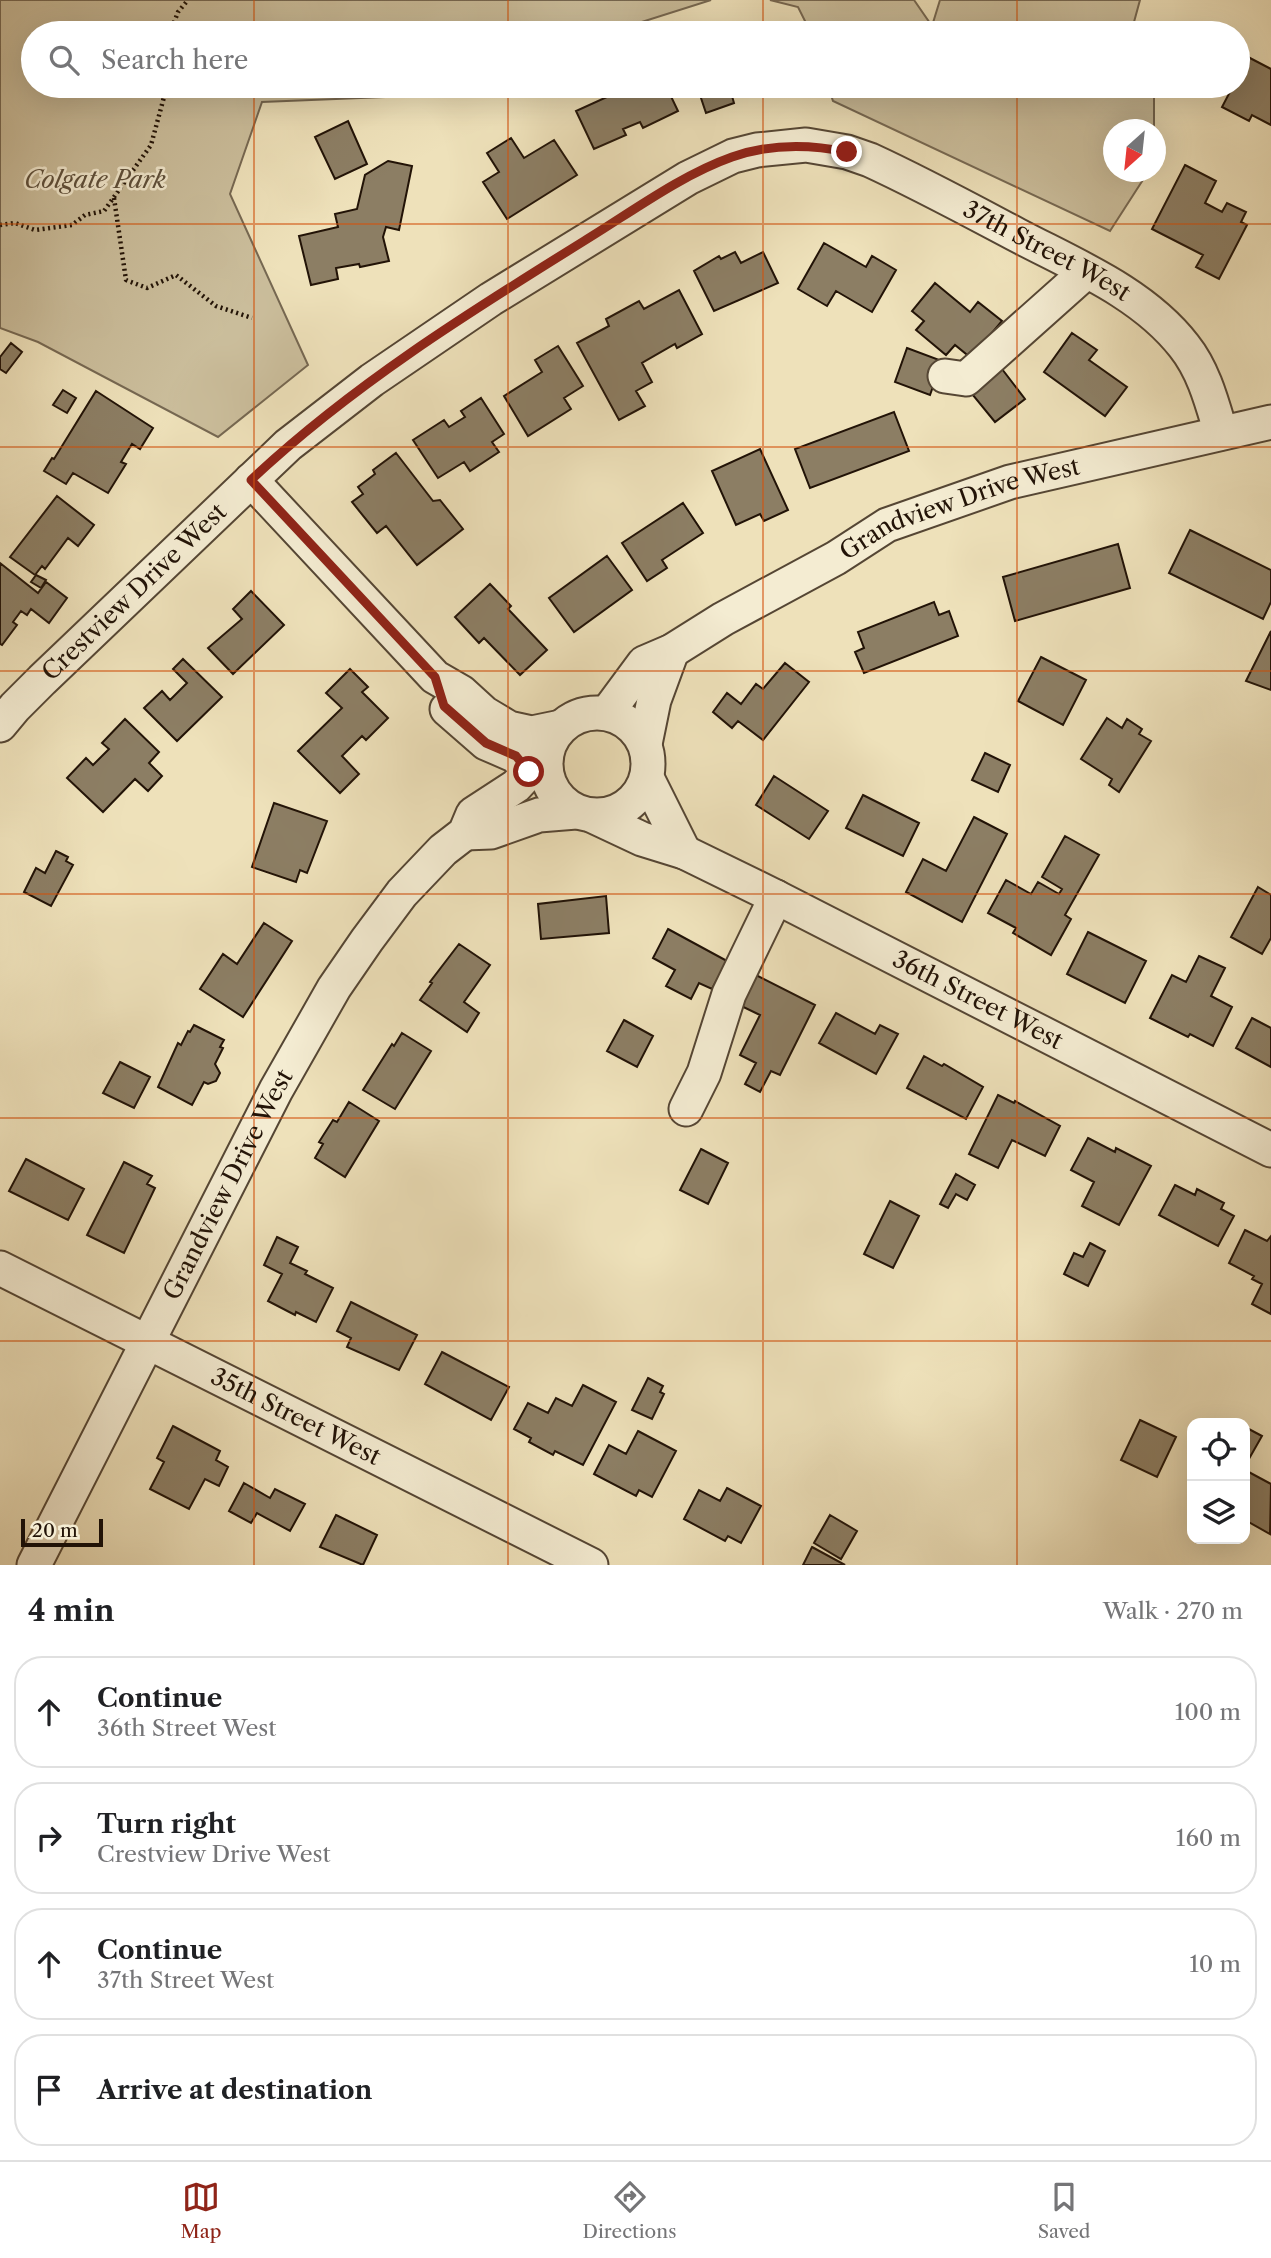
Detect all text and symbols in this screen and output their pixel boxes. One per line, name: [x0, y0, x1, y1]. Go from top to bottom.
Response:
search box: [21, 21, 1250, 98]
icon: search: [45, 41, 83, 79]
text: Search here: [101, 44, 248, 76]
north arrow: [1103, 119, 1166, 182]
route end: [831, 136, 862, 167]
park label: Colgate Park: [24, 165, 166, 194]
street label: 37th Street West: [958, 194, 1137, 307]
street label: Grandview Drive West: [834, 451, 1083, 566]
street label: Crestview Drive West: [36, 497, 232, 686]
route start: [513, 756, 544, 787]
street label: 36th Street West: [888, 944, 1068, 1055]
street label: Grandview Drive West: [157, 1064, 299, 1304]
street label: 35th Street West: [206, 1361, 386, 1471]
map controls: [1187, 1418, 1250, 1544]
button: locate: [1187, 1418, 1250, 1481]
button: layers: [1187, 1481, 1250, 1544]
scale bar: [21, 1516, 103, 1548]
text: 20 m: [32, 1519, 78, 1542]
text: 4 min: [28, 1592, 114, 1629]
text: Walk · 270 m: [1103, 1597, 1243, 1625]
text: Continue: [97, 1682, 222, 1714]
icon: ahead: [30, 1693, 68, 1731]
text: 100 m: [1175, 1698, 1241, 1726]
text: 36th Street West: [97, 1714, 276, 1742]
text: Turn right: [97, 1808, 236, 1840]
icon: right: [30, 1819, 68, 1857]
text: 160 m: [1176, 1824, 1241, 1852]
text: Crestview Drive West: [97, 1840, 331, 1868]
text: Continue: [97, 1934, 222, 1966]
icon: ahead: [30, 1945, 68, 1983]
text: 10 m: [1189, 1950, 1241, 1978]
text: 37th Street West: [97, 1966, 274, 1994]
icon: arrive: [30, 2071, 68, 2109]
text: Arrive at destination: [97, 2074, 372, 2106]
tab: Map: [181, 2178, 221, 2243]
tab: Directions: [583, 2178, 676, 2243]
tab: Saved: [1038, 2178, 1090, 2243]

